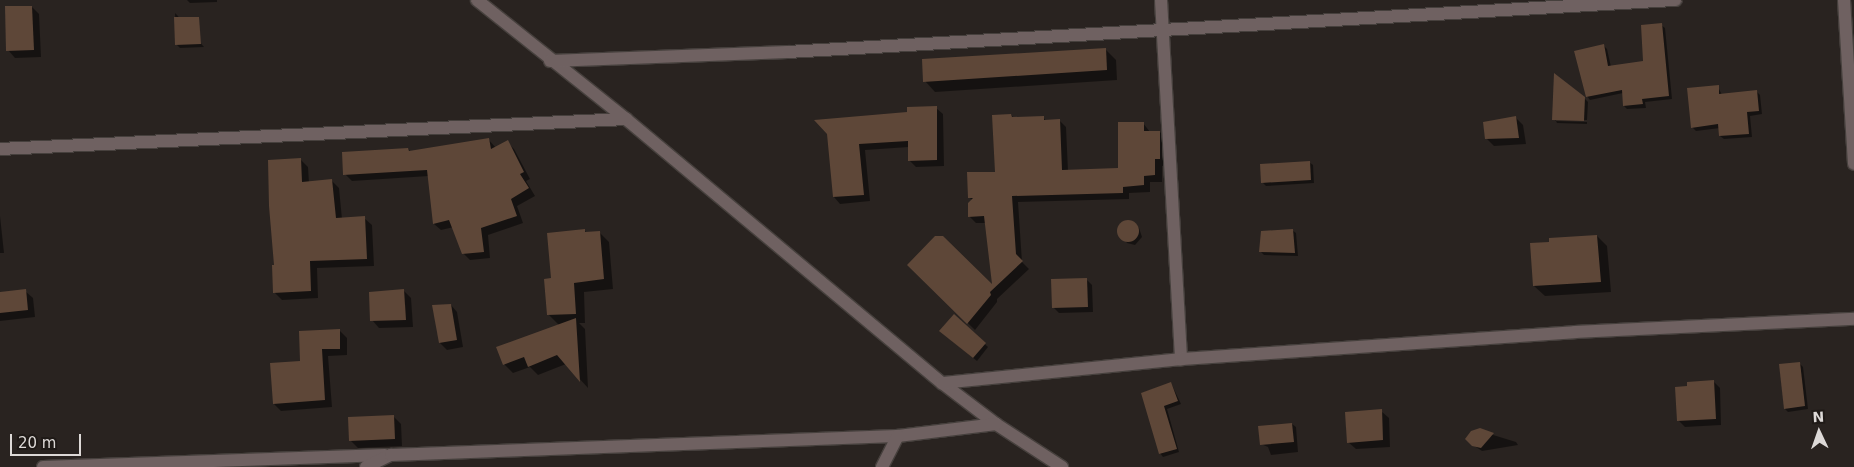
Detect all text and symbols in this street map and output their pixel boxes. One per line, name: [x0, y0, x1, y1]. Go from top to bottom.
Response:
north arrow: [1794, 407, 1844, 457]
text: N: [1812, 409, 1824, 425]
scale bar: [12, 424, 84, 456]
text: 20 m: [18, 434, 56, 452]

